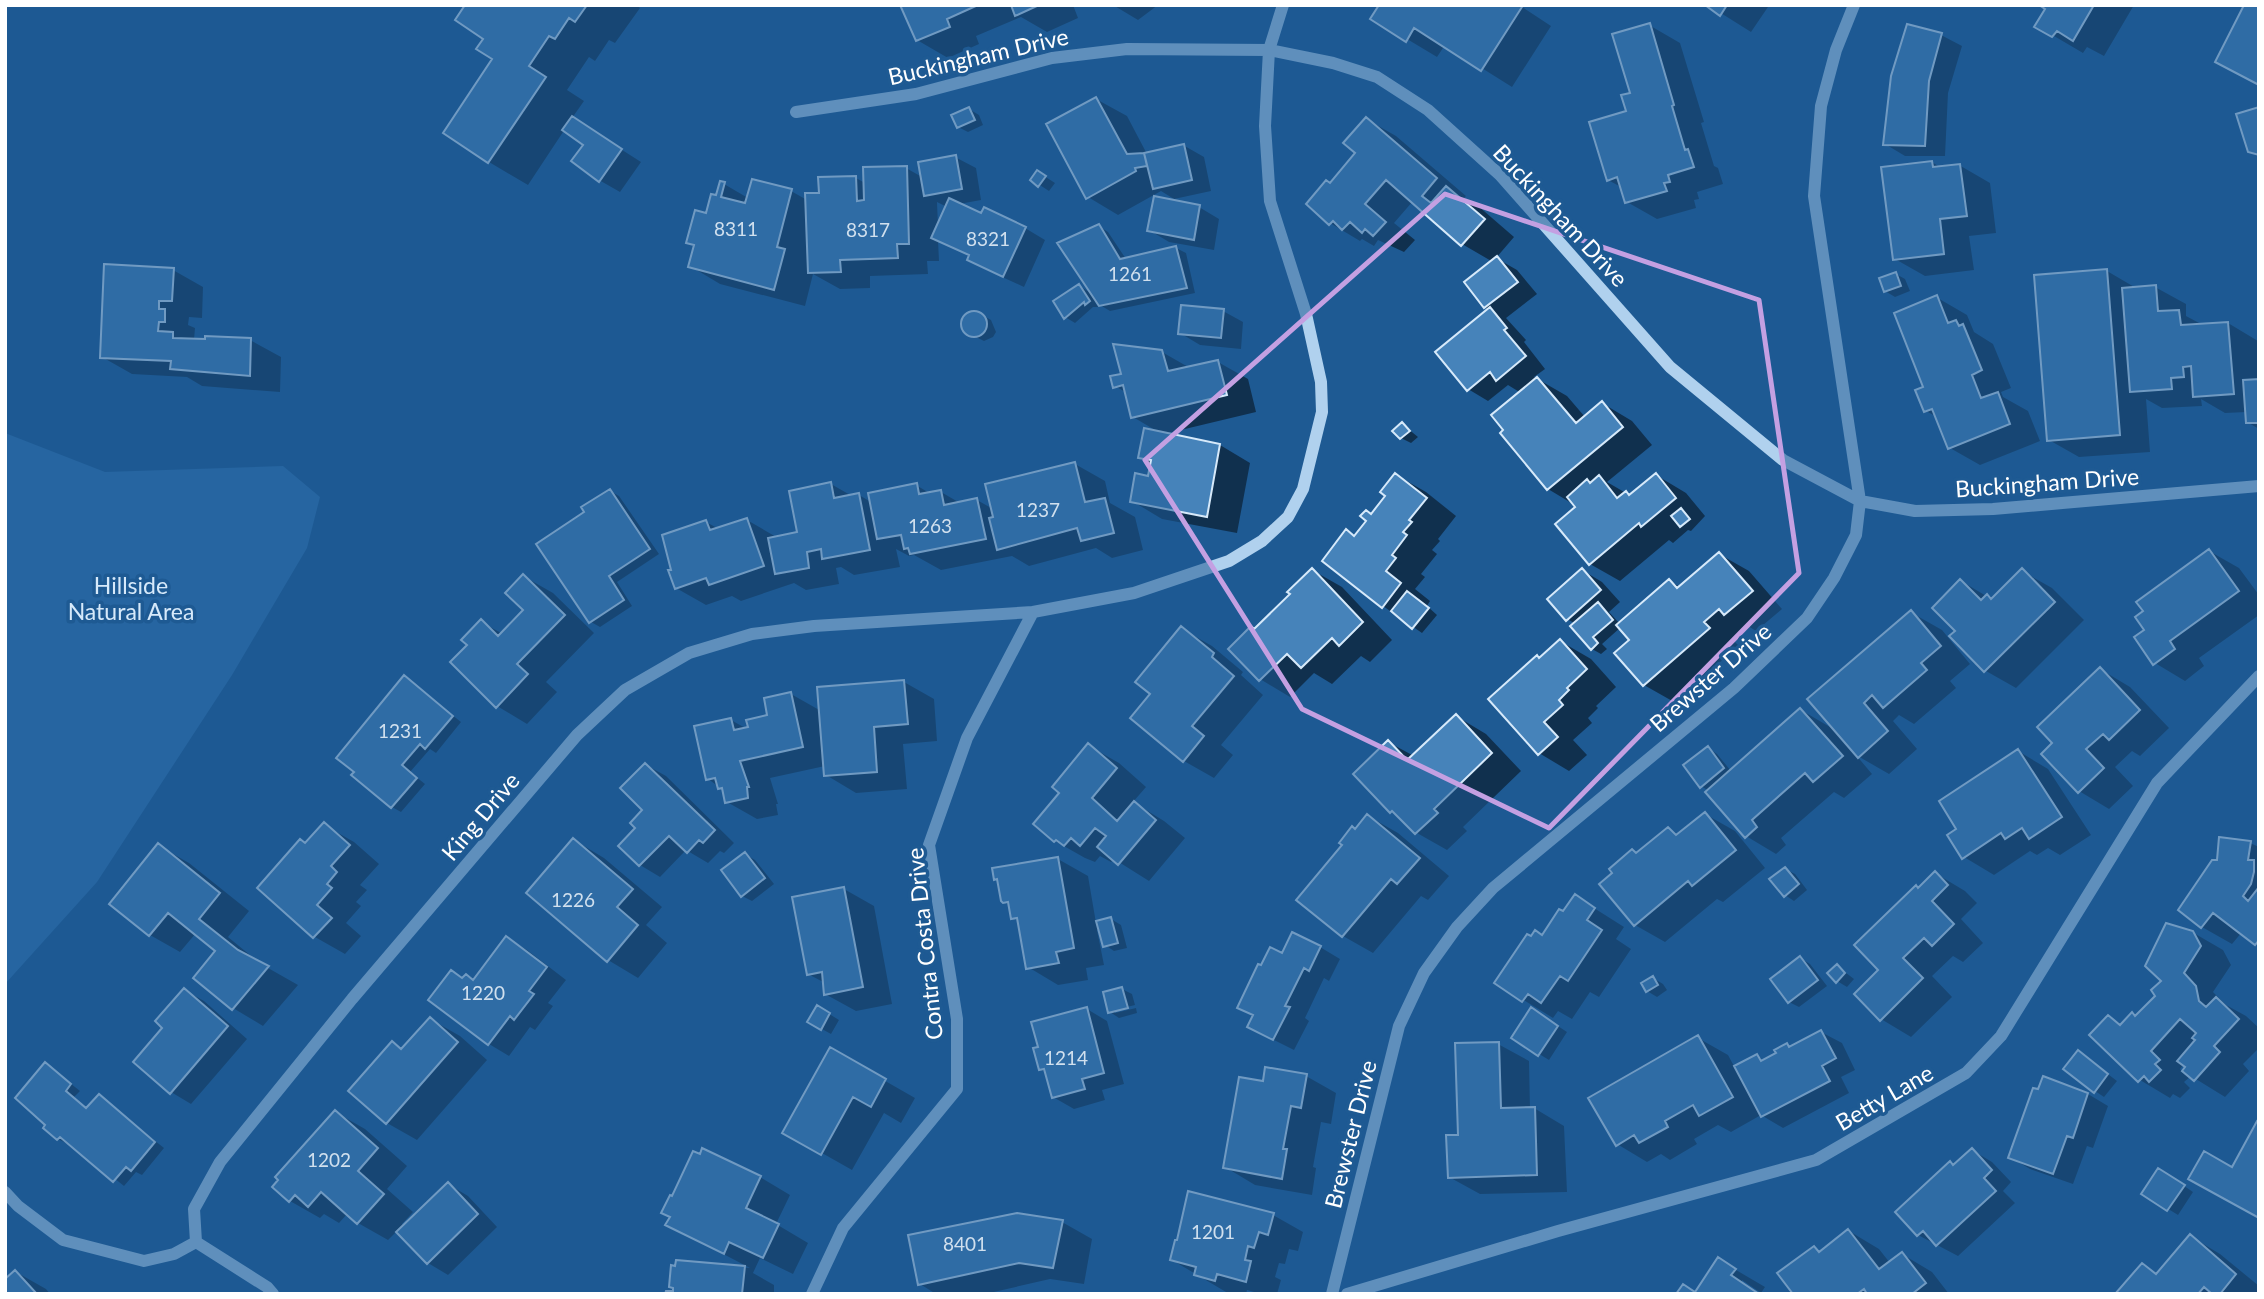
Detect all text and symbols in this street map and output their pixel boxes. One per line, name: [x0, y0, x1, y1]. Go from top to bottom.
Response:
street label: Buckingham Drive: [885, 22, 1071, 90]
street label: Buckingham Drive: [1488, 138, 1634, 292]
house number: 8311: [714, 217, 758, 240]
house number: 8317: [846, 218, 890, 241]
house number: 8321: [966, 227, 1010, 250]
house number: 1261: [1108, 262, 1152, 285]
street label: Buckingham Drive: [1954, 462, 2140, 502]
house number: 1237: [1016, 498, 1060, 521]
house number: 1263: [908, 514, 952, 537]
park label: Hillside Natural Area: [68, 571, 194, 625]
street label: Brewster Drive: [1644, 617, 1776, 737]
house number: 1231: [378, 719, 422, 742]
street label: King Drive: [435, 766, 525, 866]
street label: Contra Costa Drive: [900, 846, 948, 1042]
house number: 1226: [551, 888, 595, 911]
house number: 1220: [461, 981, 505, 1004]
house number: 1214: [1044, 1046, 1088, 1069]
street label: Brewster Drive: [1318, 1057, 1382, 1211]
street label: Betty Lane: [1830, 1058, 1938, 1136]
house number: 1202: [307, 1148, 351, 1171]
house number: 1201: [1191, 1220, 1235, 1243]
house number: 8401: [943, 1232, 987, 1255]

